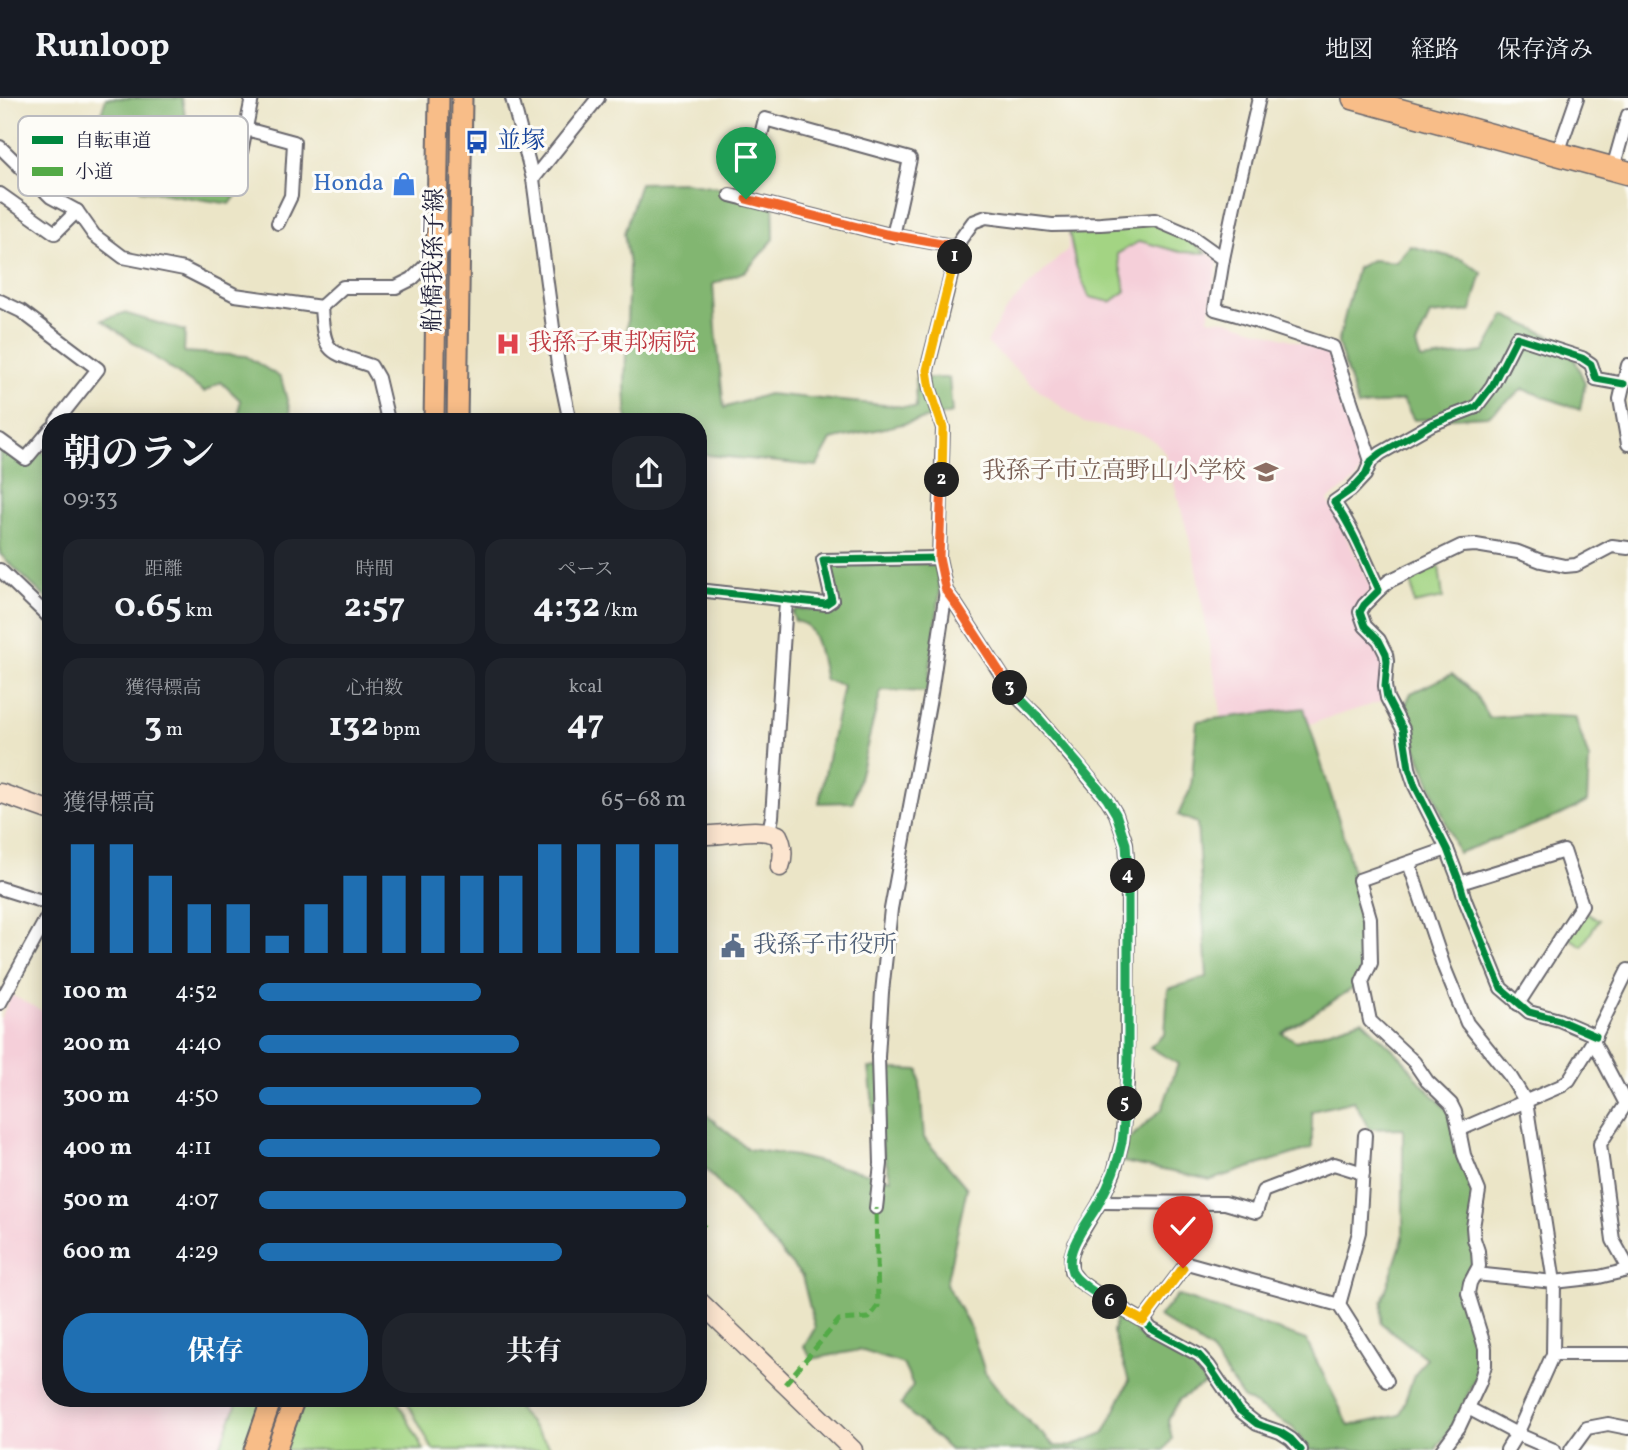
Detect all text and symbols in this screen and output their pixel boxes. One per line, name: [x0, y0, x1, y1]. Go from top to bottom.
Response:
text: Runloop: [35, 25, 170, 71]
text: 地図: [1325, 34, 1373, 68]
text: 経路: [1411, 34, 1459, 68]
text: 保存済み: [1497, 34, 1593, 68]
legend: [18, 116, 248, 196]
place label: 並塚: [497, 125, 545, 159]
pin: [716, 127, 776, 199]
bus stop icon: 並塚: [463, 128, 491, 156]
text: 自転車道: [75, 129, 151, 155]
icon: arrive: [727, 138, 765, 176]
text: 小道: [75, 160, 113, 186]
place label: Honda: [313, 167, 384, 201]
shop icon: Honda: [390, 170, 418, 198]
street label: 船橋我孫子線: [417, 188, 453, 332]
pin: 1: [937, 240, 972, 274]
text: 1: [951, 243, 958, 269]
place label: 我孫子東邦病院: [528, 327, 696, 361]
hospital icon: 我孫子東邦病院: [494, 330, 522, 358]
text: 朝のラン: [63, 430, 215, 483]
button: share: [612, 436, 686, 510]
place label: 我孫子市立高野山小学校: [982, 455, 1246, 489]
school or university icon: 我孫子市立高野山小学校: [1252, 458, 1280, 486]
pin: 2: [925, 462, 960, 498]
text: 2: [937, 466, 946, 492]
text: 09:33: [63, 483, 118, 515]
text: 距離: [144, 557, 183, 583]
text: 時間: [355, 557, 394, 583]
text: ペース: [557, 557, 614, 583]
text: 0.65: [114, 583, 182, 631]
text: 2:57: [344, 583, 405, 631]
text: 4:32: [533, 583, 600, 631]
text: km: [182, 598, 213, 624]
text: /km: [600, 598, 638, 624]
pin: 3: [992, 670, 1028, 706]
text: kcal: [569, 674, 602, 700]
text: 3: [1005, 674, 1014, 700]
text: 獲得標高: [125, 676, 202, 702]
text: 心拍数: [346, 676, 403, 702]
text: 47: [567, 700, 604, 748]
text: 3: [144, 702, 162, 750]
text: 132: [328, 702, 379, 750]
text: m: [162, 717, 183, 743]
text: bpm: [379, 717, 421, 743]
text: 65–68 m: [601, 784, 686, 816]
text: 獲得標高: [63, 788, 155, 820]
pin: 4: [1110, 858, 1146, 894]
text: 4: [1122, 862, 1133, 888]
place label: 我孫子市役所: [753, 929, 897, 963]
public building icon: 我孫子市役所: [719, 932, 747, 960]
text: 100 m: [63, 976, 128, 1008]
text: 4:52: [175, 976, 218, 1008]
text: 200 m: [63, 1028, 130, 1060]
text: 4:40: [175, 1028, 221, 1060]
text: 300 m: [63, 1080, 130, 1112]
text: 4:50: [175, 1080, 219, 1112]
pin: 5: [1108, 1086, 1142, 1122]
text: 5: [1120, 1090, 1129, 1116]
text: 400 m: [63, 1132, 132, 1164]
text: 4:11: [175, 1132, 212, 1164]
text: 500 m: [63, 1184, 129, 1216]
text: 4:07: [175, 1184, 219, 1216]
pin: [1153, 1196, 1213, 1268]
icon: check: [1164, 1207, 1202, 1245]
text: 600 m: [63, 1236, 131, 1268]
text: 4:29: [175, 1236, 218, 1268]
pin: 6: [1092, 1284, 1128, 1320]
text: 6: [1104, 1288, 1115, 1314]
button: 保存: [63, 1313, 368, 1393]
button: 共有: [382, 1313, 686, 1393]

